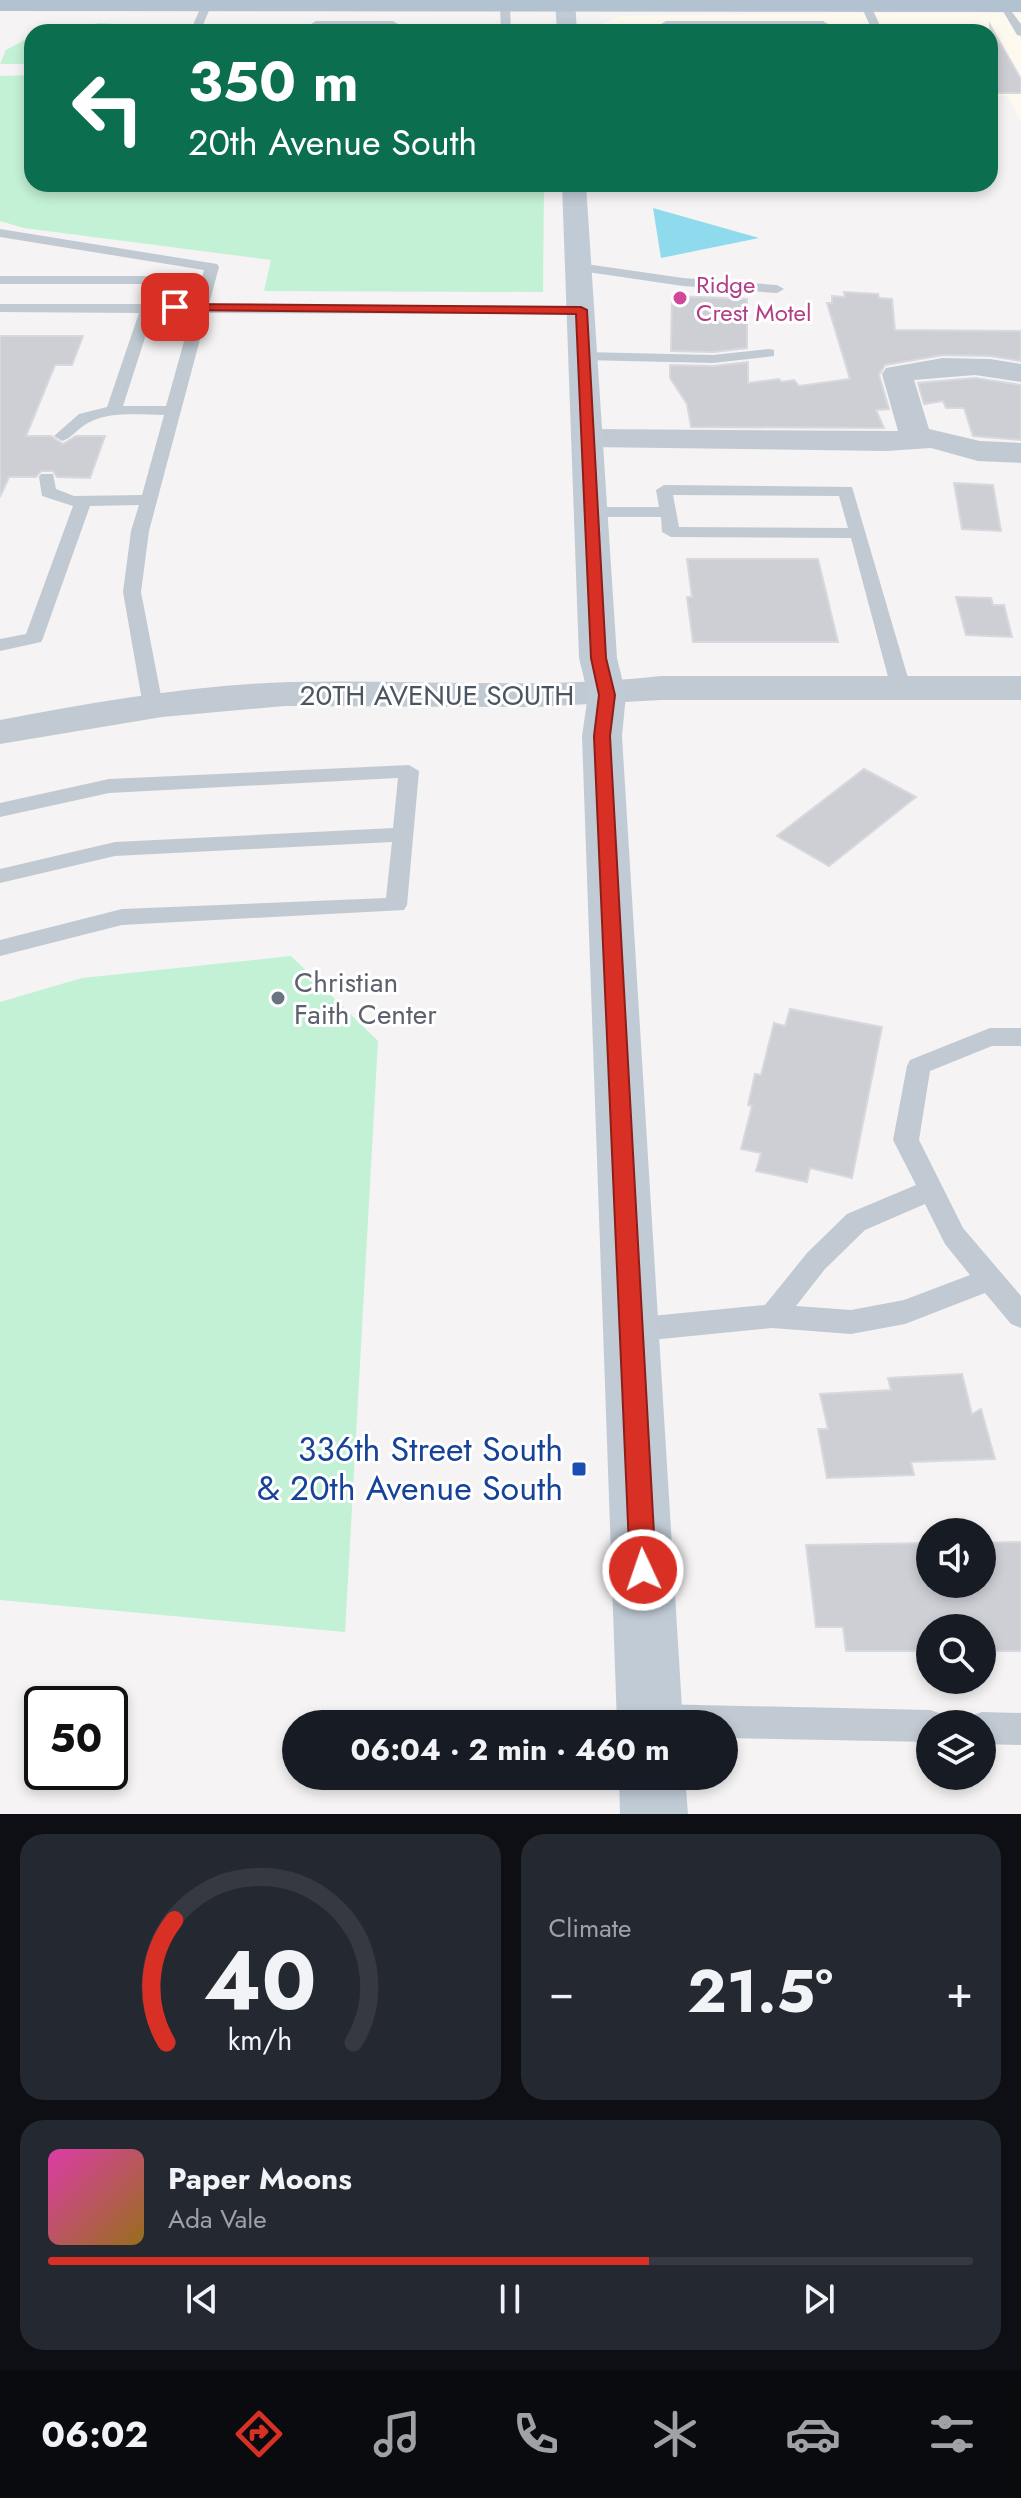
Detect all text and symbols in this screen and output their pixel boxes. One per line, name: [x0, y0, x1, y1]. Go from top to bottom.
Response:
text: 350 m: [188, 41, 359, 122]
icon: left: [56, 56, 160, 160]
text: 20th Avenue South: [188, 116, 477, 168]
place label: Ridge Crest Motel: [696, 267, 812, 330]
pin: [141, 273, 209, 341]
icon: arrive: [153, 285, 197, 329]
marker: Ridge Crest Motel: [671, 289, 689, 307]
street label: 20TH AVENUE SOUTH: [300, 675, 574, 716]
place label: Christian Faith Center: [294, 962, 437, 1035]
marker: Christian Faith Center: [269, 989, 287, 1007]
place label: 336th Street South & 20th Avenue South: [257, 1425, 563, 1513]
marker: 336th Street South & 20th Avenue South: [570, 1460, 588, 1478]
map controls: [916, 1518, 996, 1790]
button: sound: [916, 1518, 996, 1598]
position arrow: [601, 1528, 685, 1612]
button: search: [916, 1614, 996, 1694]
speed limit sign: 50: [24, 1686, 128, 1790]
button: layers: [916, 1710, 996, 1790]
text: 06:04 · 2 min · 460 m: [351, 1728, 670, 1771]
text: Climate: [549, 1909, 631, 1947]
text: 40: [204, 1920, 317, 2040]
text: 21.5°: [687, 1948, 833, 2035]
text: −: [549, 1960, 574, 2024]
text: +: [946, 1960, 973, 2024]
text: km/h: [228, 2019, 293, 2061]
text: Paper Moons: [168, 2157, 352, 2200]
text: Ada Vale: [168, 2200, 267, 2238]
icon: previous: [180, 2277, 224, 2321]
icon: pause: [488, 2277, 532, 2321]
icon: next: [797, 2277, 841, 2321]
icon: directions: [231, 2406, 287, 2462]
icon: music: [369, 2406, 425, 2462]
icon: phone: [508, 2406, 564, 2462]
icon: climate: [647, 2406, 703, 2462]
icon: car: [785, 2406, 841, 2462]
icon: filters: [924, 2406, 980, 2462]
text: 06:02: [41, 2408, 148, 2460]

